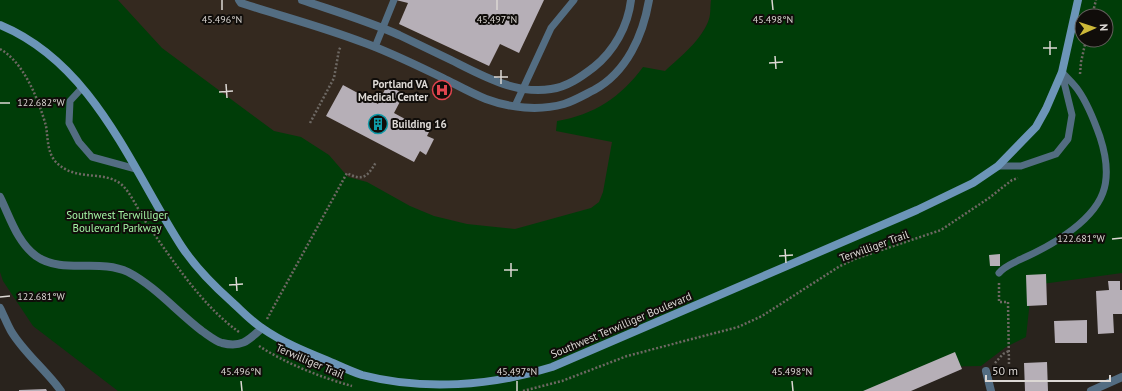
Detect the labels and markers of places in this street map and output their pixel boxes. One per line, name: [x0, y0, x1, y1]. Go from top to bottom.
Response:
place label: Portland VA Medical Center: [358, 77, 428, 104]
hospital icon: Portland VA Medical Center: [431, 79, 453, 101]
building icon: Building 16: [367, 113, 389, 135]
place label: Building 16: [392, 117, 447, 131]

